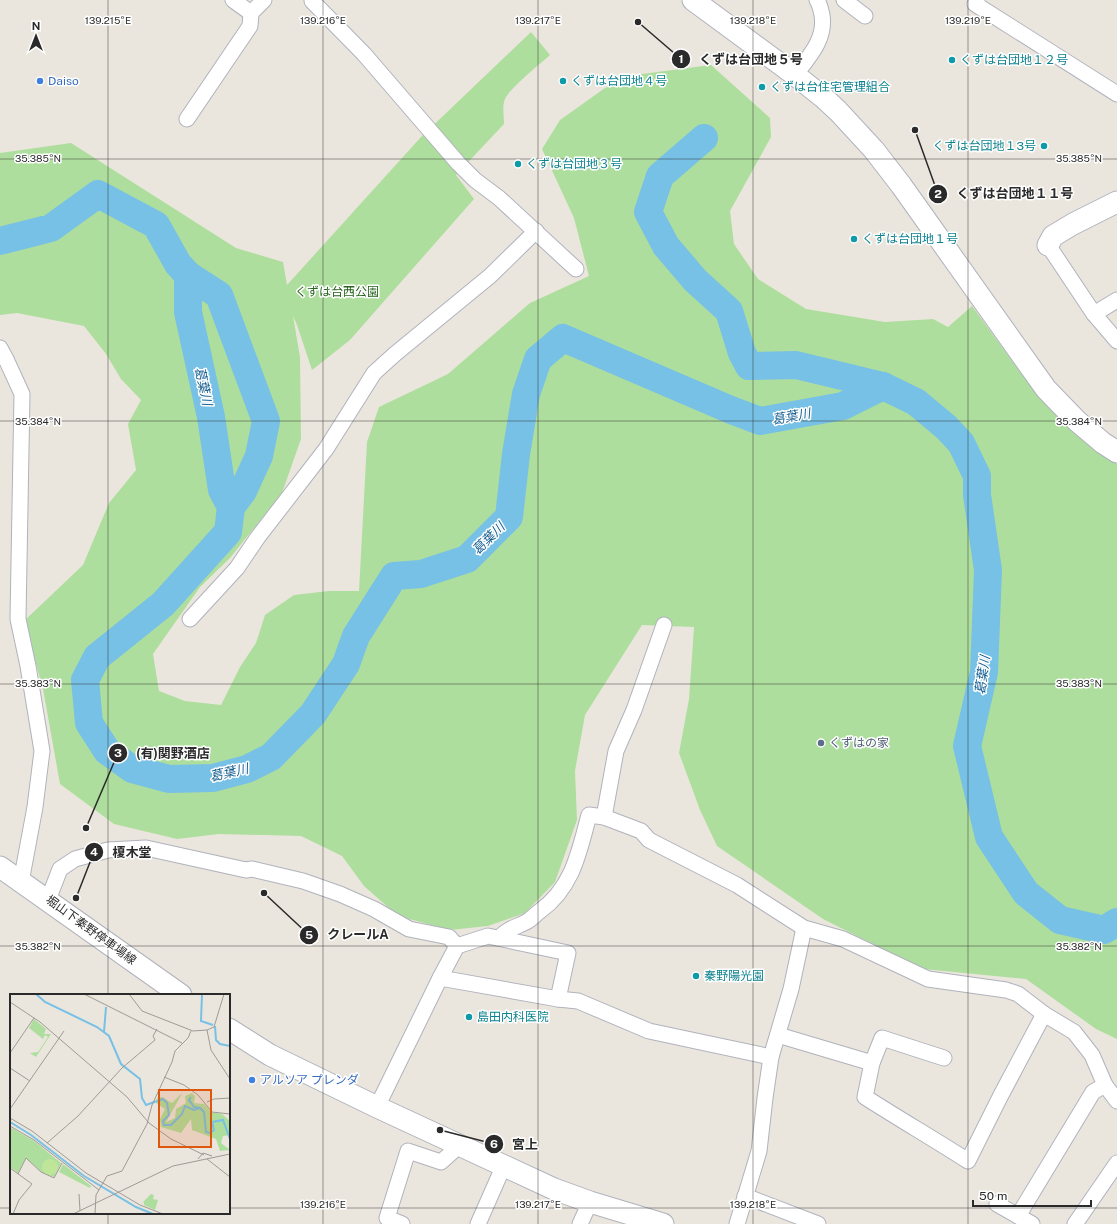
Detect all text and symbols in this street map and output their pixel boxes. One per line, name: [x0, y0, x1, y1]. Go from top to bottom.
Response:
text: 139.215°E: [85, 14, 131, 26]
text: 139.216°E: [300, 14, 346, 26]
text: 139.217°E: [515, 14, 561, 26]
text: 139.218°E: [730, 14, 776, 26]
text: 139.219°E: [945, 14, 991, 26]
north arrow: [16, 16, 56, 56]
text: N: [32, 20, 40, 32]
callout: くずは台団地５号: [671, 47, 811, 72]
text: 1: [678, 52, 684, 66]
text: くずは台団地５号: [699, 52, 803, 67]
place label: くずは台団地１２号: [960, 53, 1068, 67]
marker: くずは台団地１２号: [947, 55, 957, 65]
place label: Daiso: [48, 74, 79, 88]
place label: くずは台団地４号: [571, 74, 667, 88]
marker: Daiso: [35, 76, 45, 86]
marker: くずは台団地４号: [558, 76, 568, 86]
place label: くずは台住宅管理組合: [770, 80, 890, 94]
marker: くずは台住宅管理組合: [757, 82, 767, 92]
place label: くずは台団地１3号: [932, 139, 1036, 153]
marker: くずは台団地１3号: [1039, 141, 1049, 151]
text: 35.385°N: [15, 152, 61, 164]
text: 35.385°N: [1056, 152, 1102, 164]
place label: くずは台団地３号: [526, 157, 622, 171]
marker: くずは台団地３号: [513, 159, 523, 169]
callout: くずは台団地１１号: [928, 181, 1081, 206]
text: くずは台団地１１号: [956, 186, 1074, 201]
text: 2: [934, 187, 942, 201]
place label: くずは台団地１号: [862, 232, 958, 246]
marker: くずは台団地１号: [849, 234, 859, 244]
park label: くずは台西公園: [295, 285, 379, 299]
water label: 葛葉川: [192, 365, 215, 409]
water label: 葛葉川: [771, 405, 814, 427]
text: 35.384°N: [15, 415, 61, 427]
text: 35.384°N: [1056, 415, 1102, 427]
water label: 葛葉川: [469, 518, 509, 557]
water label: 葛葉川: [972, 653, 993, 695]
text: 35.383°N: [15, 677, 61, 689]
text: 35.383°N: [1056, 677, 1102, 689]
place label: くずはの家: [829, 736, 889, 750]
marker: くずはの家: [816, 738, 826, 748]
callout: (有)関野酒店: [108, 741, 217, 766]
text: 3: [114, 746, 122, 760]
text: (有)関野酒店: [136, 746, 210, 761]
water label: 葛葉川: [208, 760, 252, 784]
callout: 榎木堂: [84, 839, 159, 864]
text: 4: [90, 845, 98, 859]
text: 榎木堂: [112, 845, 152, 860]
street label: 堀山下秦野停車場線: [43, 893, 139, 967]
callout: クレールA: [299, 922, 396, 947]
text: クレールA: [327, 927, 389, 942]
text: 5: [305, 928, 313, 942]
text: 35.382°N: [15, 940, 61, 952]
text: 35.382°N: [1056, 940, 1102, 952]
place label: 秦野陽光園: [704, 969, 764, 983]
marker: 秦野陽光園: [691, 971, 701, 981]
inset map: [10, 994, 230, 1214]
place label: 島田内科医院: [477, 1010, 549, 1024]
marker: 島田内科医院: [464, 1012, 474, 1022]
place label: アルソア プレンダ: [260, 1073, 359, 1087]
marker: アルソア プレンダ: [247, 1075, 257, 1085]
callout: 宮上: [484, 1132, 546, 1157]
text: 6: [490, 1137, 498, 1151]
text: 宮上: [512, 1137, 538, 1152]
scale bar: [973, 1182, 1091, 1208]
text: 50 m: [979, 1189, 1007, 1203]
text: 139.216°E: [300, 1198, 346, 1210]
text: 139.217°E: [515, 1198, 561, 1210]
text: 139.218°E: [730, 1198, 776, 1210]

